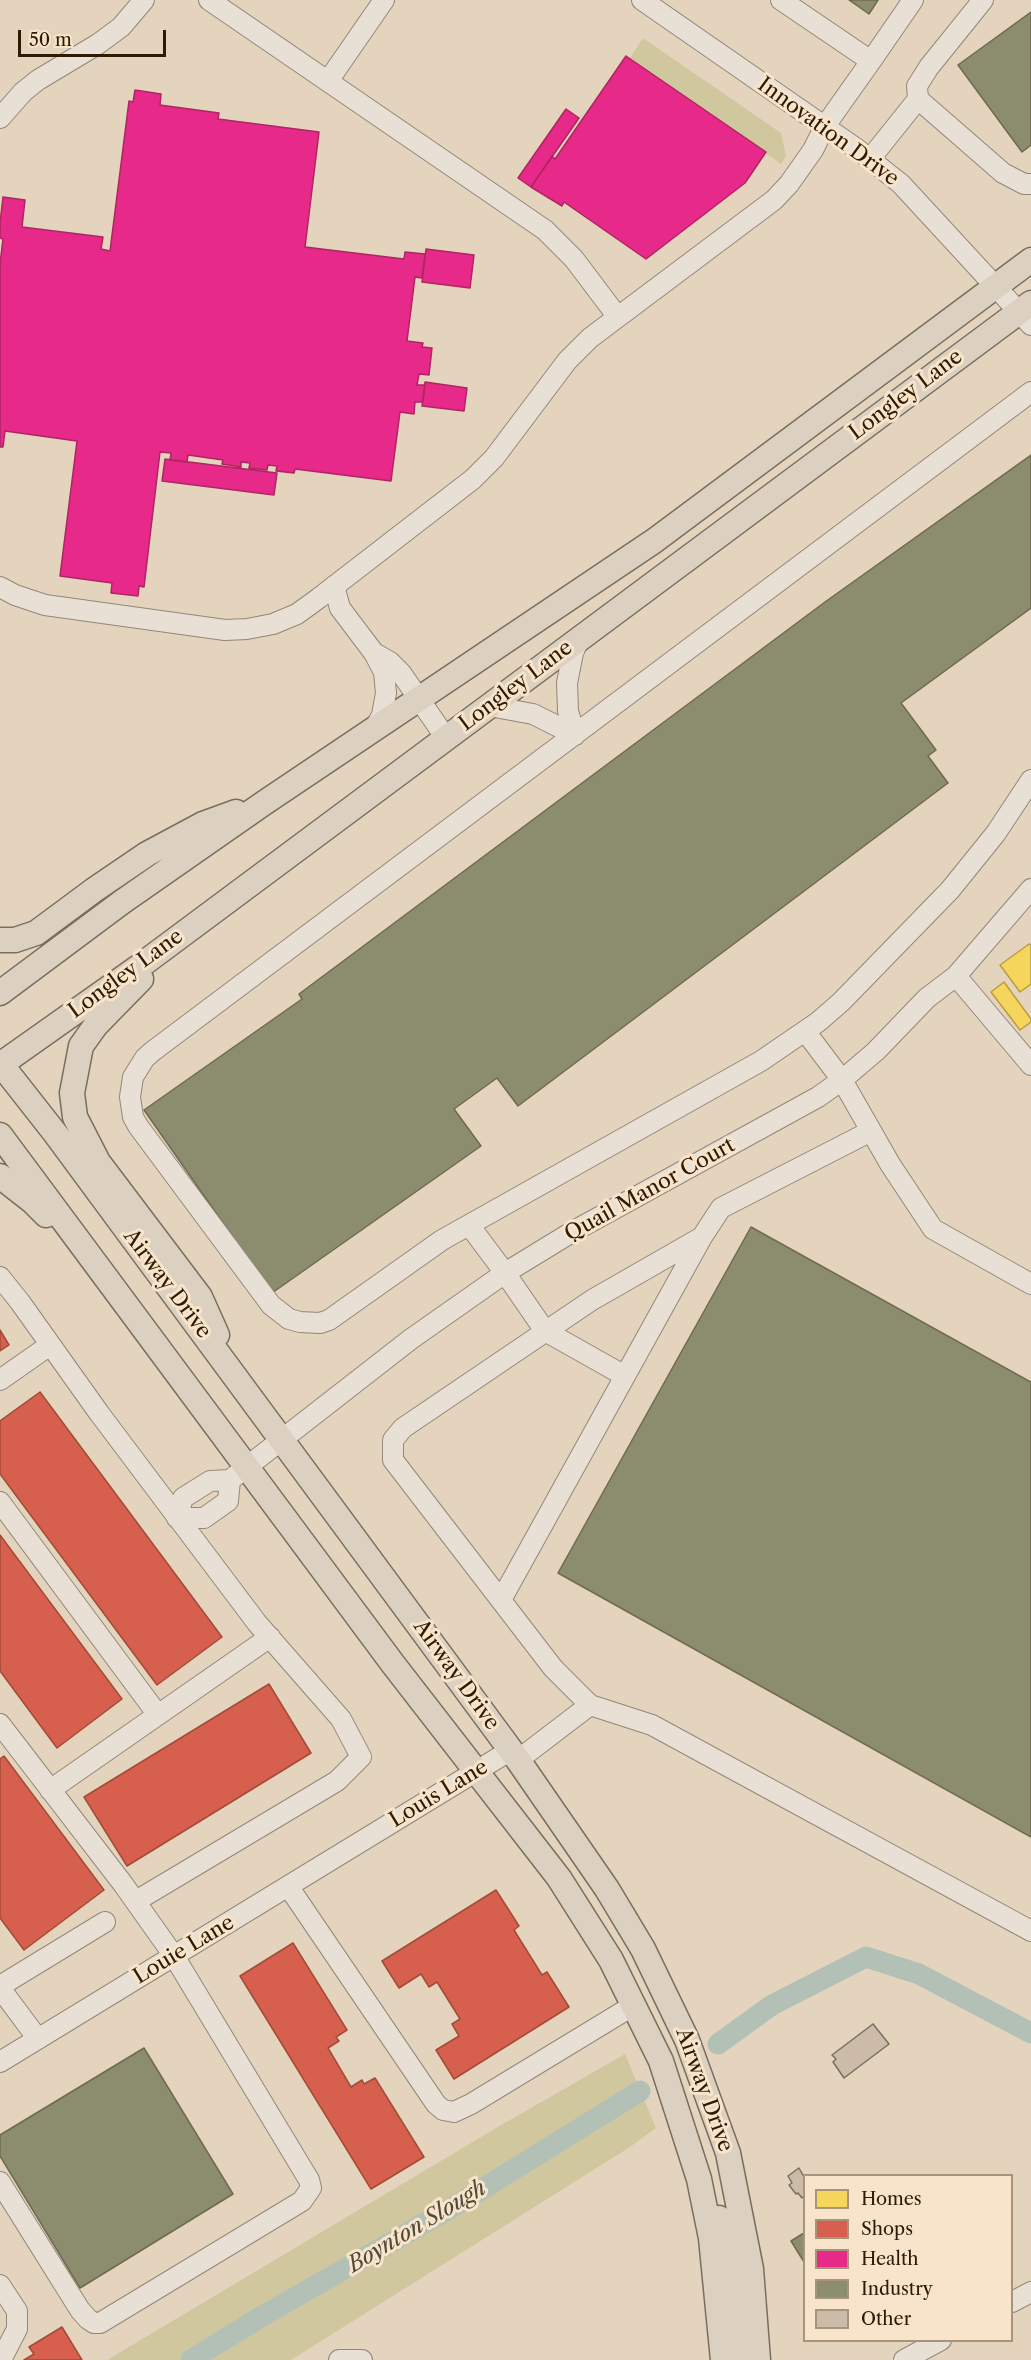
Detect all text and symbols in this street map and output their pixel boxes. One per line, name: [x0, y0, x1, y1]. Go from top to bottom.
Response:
scale bar: [21, 18, 170, 56]
text: 50 m: [29, 29, 72, 51]
street label: Innovation Drive: [753, 72, 903, 192]
street label: Longley Lane: [844, 344, 968, 446]
street label: Longley Lane: [454, 635, 578, 737]
street label: Longley Lane: [64, 924, 188, 1024]
street label: Quail Manor Court: [561, 1133, 739, 1247]
street label: Airway Drive: [118, 1225, 216, 1343]
street label: Airway Drive: [408, 1615, 504, 1735]
street label: Louis Lane: [385, 1755, 493, 1833]
street label: Louie Lane: [129, 1910, 239, 1990]
street label: Airway Drive: [670, 2025, 738, 2155]
legend: [803, 2174, 1013, 2342]
water label: Boynton Slough: [343, 2175, 491, 2279]
text: Homes: [861, 2188, 922, 2210]
text: Shops: [861, 2218, 913, 2240]
text: Health: [861, 2248, 919, 2270]
text: Industry: [861, 2278, 933, 2300]
text: Other: [861, 2308, 911, 2330]

